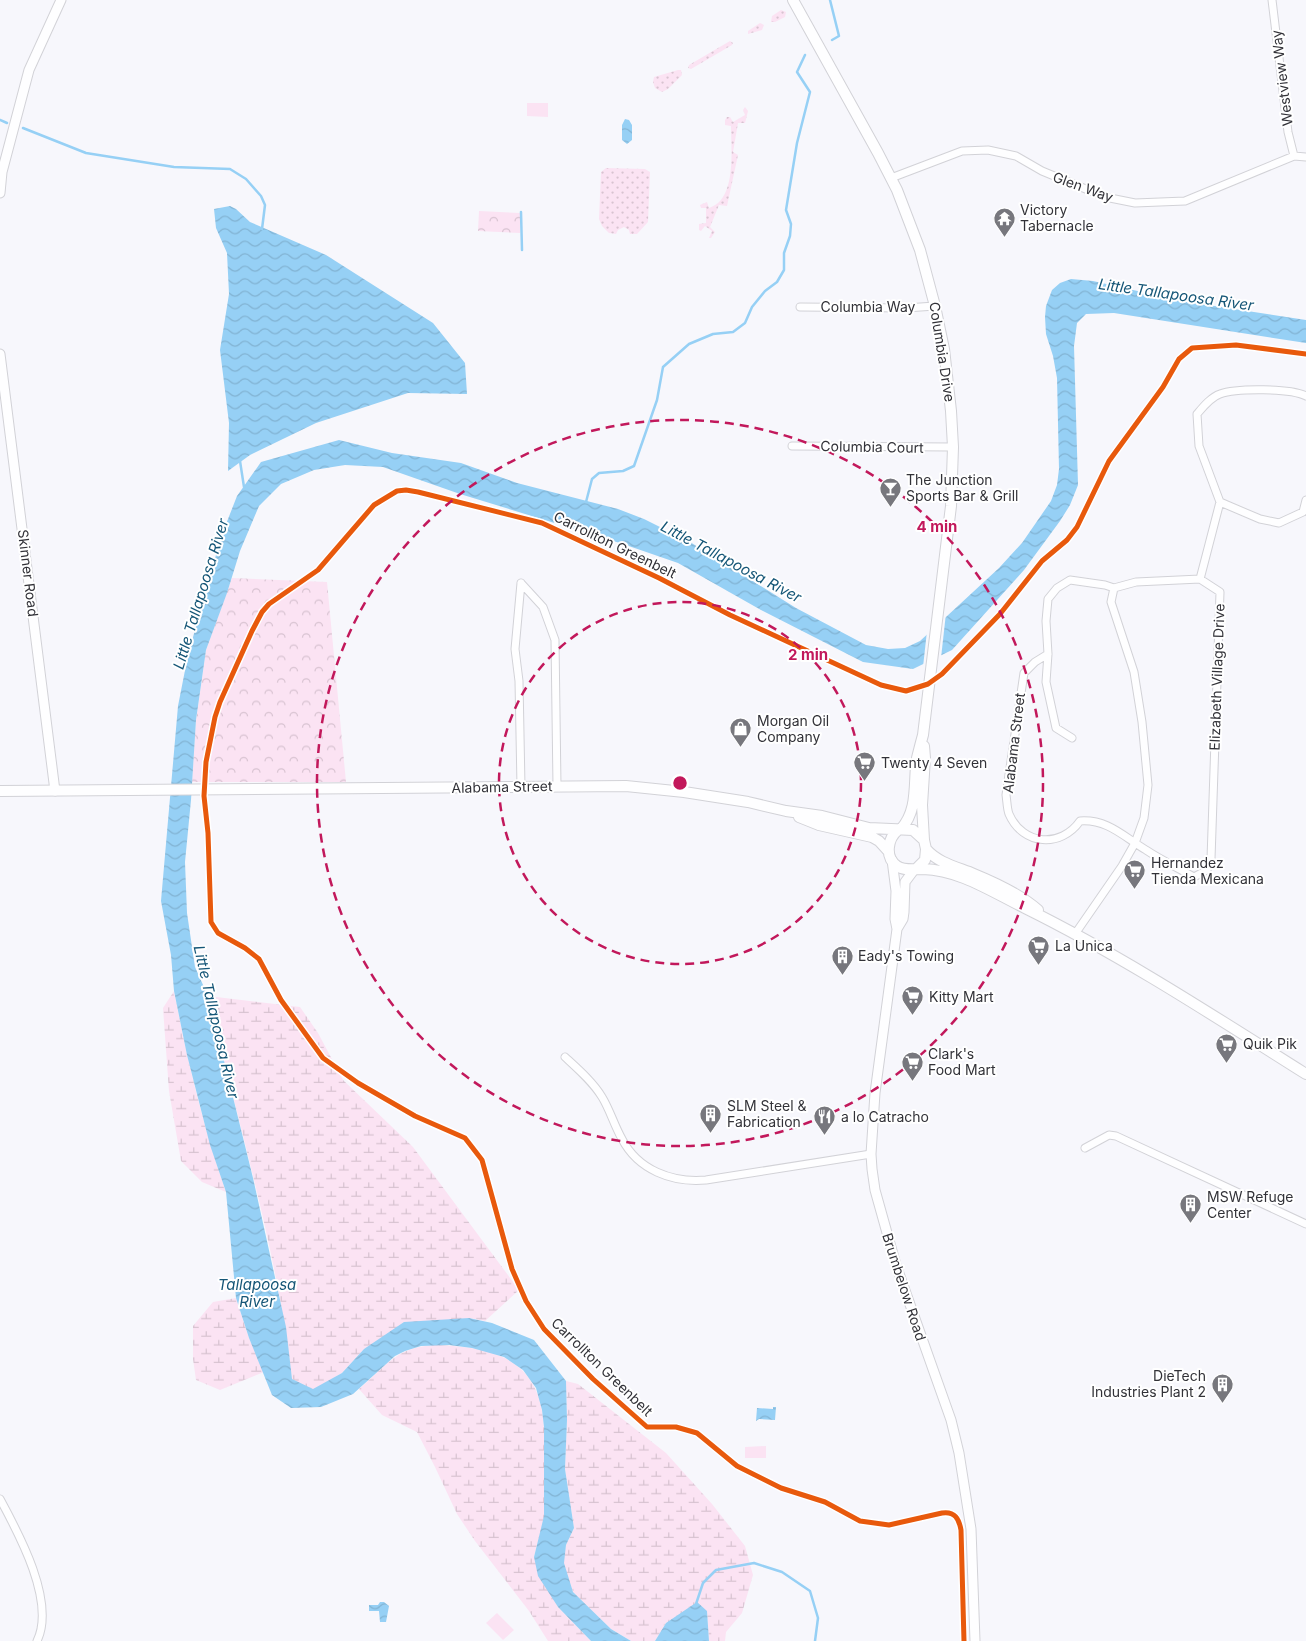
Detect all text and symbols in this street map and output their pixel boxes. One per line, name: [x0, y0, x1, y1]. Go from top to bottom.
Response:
street label: Westview Way: [1267, 29, 1296, 127]
street label: Glen Way: [1051, 168, 1116, 205]
place label: Victory Tabernacle: [1020, 201, 1094, 234]
temple icon: Victory Tabernacle: [992, 206, 1016, 237]
water label: Little Tallapoosa River: [1097, 274, 1255, 315]
street label: Columbia Way: [821, 298, 916, 315]
street label: Columbia Drive: [926, 301, 959, 403]
street label: Columbia Court: [820, 437, 924, 456]
place label: The Junction Sports Bar & Grill: [906, 471, 1019, 504]
bar icon: The Junction Sports Bar & Grill: [878, 476, 902, 507]
street label: Carrollton Greenbelt: [551, 508, 680, 582]
water label: Little Tallapoosa River: [169, 516, 233, 671]
water label: Little Tallapoosa River: [658, 516, 805, 607]
text: 4 min: [917, 517, 957, 536]
street label: Skinner Road: [15, 528, 42, 618]
street label: Elizabeth Village Drive: [1205, 603, 1228, 751]
text: 2 min: [788, 645, 828, 664]
street label: Alabama Street: [999, 691, 1028, 794]
place label: Morgan Oil Company: [757, 712, 829, 745]
shop icon: Morgan Oil Company: [729, 717, 753, 748]
supermarket icon: Twenty 4 Seven: [853, 751, 877, 782]
place label: Twenty 4 Seven: [881, 754, 987, 771]
centre of rings: [671, 774, 689, 792]
street label: Alabama Street: [451, 777, 553, 796]
place label: Hernandez Tienda Mexicana: [1151, 854, 1264, 887]
supermarket icon: Hernandez Tienda Mexicana: [1123, 859, 1147, 890]
supermarket icon: La Unica: [1027, 934, 1051, 965]
place label: La Unica: [1055, 937, 1113, 954]
water label: Little Tallapoosa River: [190, 943, 243, 1101]
building icon: Eady's Towing: [830, 944, 854, 975]
place label: Eady's Towing: [858, 947, 954, 964]
supermarket icon: Kitty Mart: [901, 985, 925, 1016]
place label: Kitty Mart: [929, 988, 994, 1005]
supermarket icon: Quik Pik: [1215, 1032, 1239, 1063]
place label: Quik Pik: [1243, 1035, 1297, 1052]
place label: Clark's Food Mart: [928, 1045, 996, 1078]
supermarket icon: Clark's Food Mart: [900, 1050, 924, 1081]
place label: SLM Steel & Fabrication: [727, 1097, 807, 1130]
building icon: SLM Steel & Fabrication: [699, 1102, 723, 1133]
restaurant icon: a lo Catracho: [813, 1105, 837, 1136]
place label: a lo Catracho: [841, 1108, 929, 1125]
place label: MSW Refuge Center: [1207, 1188, 1294, 1221]
building icon: MSW Refuge Center: [1179, 1193, 1203, 1224]
street label: Brumbelow Road: [879, 1231, 930, 1343]
water label: Tallapoosa River: [218, 1275, 296, 1311]
street label: Carrollton Greenbelt: [548, 1314, 657, 1420]
place label: DieTech Industries Plant 2: [1091, 1367, 1206, 1400]
building icon: DieTech Industries Plant 2: [1210, 1372, 1234, 1403]

